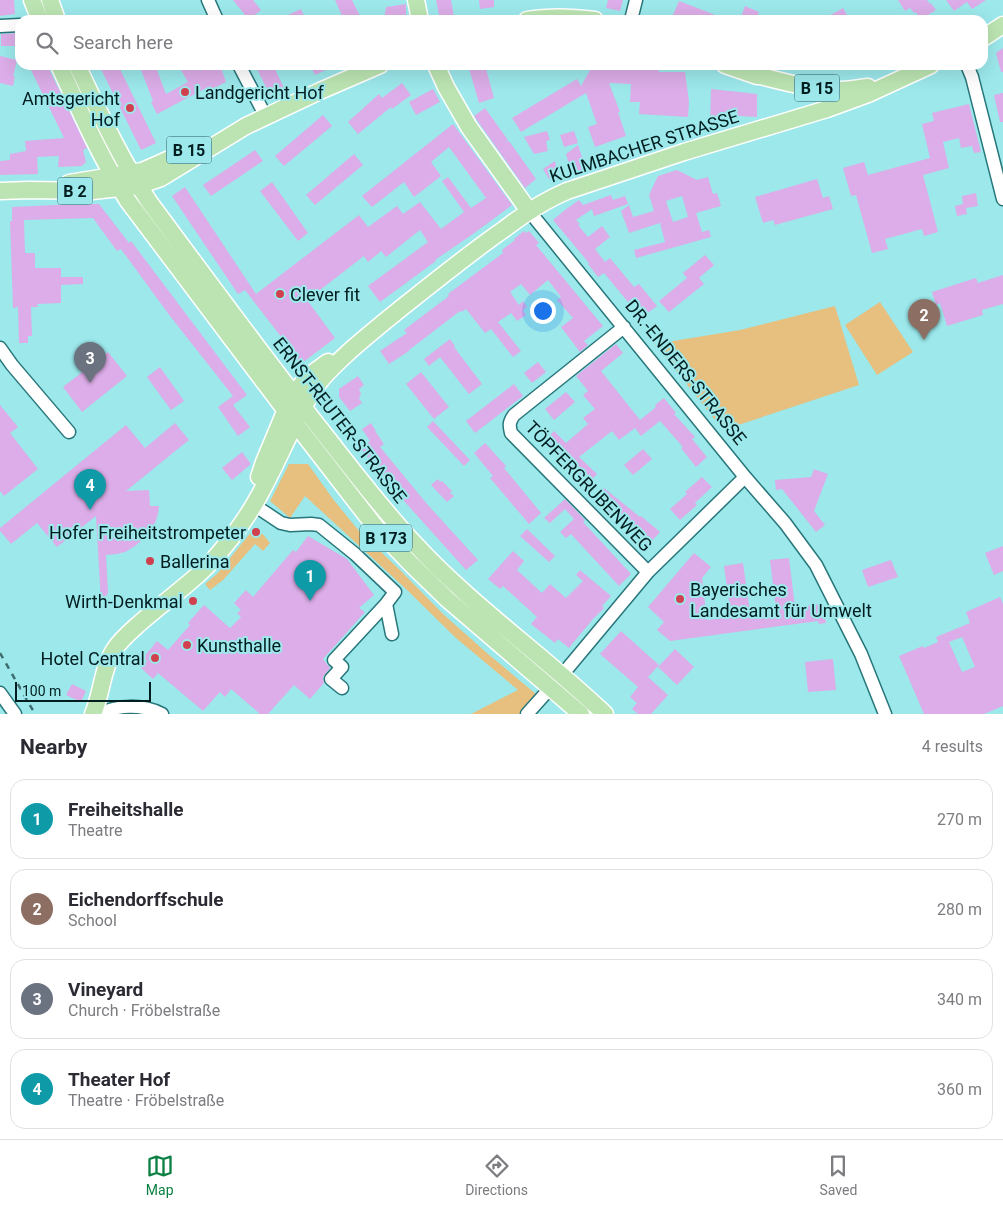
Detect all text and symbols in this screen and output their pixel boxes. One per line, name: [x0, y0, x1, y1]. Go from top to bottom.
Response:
search box: [15, 15, 988, 70]
icon: search: [33, 29, 61, 57]
text: Search here: [73, 31, 173, 54]
road number: B 15: [794, 75, 840, 102]
place label: Landgericht Hof: [195, 82, 325, 103]
marker: Landgericht Hof: [179, 86, 191, 98]
place label: Amtsgericht Hof: [22, 88, 121, 130]
marker: Amtsgericht Hof: [124, 102, 136, 114]
street label: KULMBACHER STRASSE: [547, 106, 741, 186]
road number: B 15: [166, 136, 212, 164]
road number: B 2: [58, 178, 92, 205]
place label: Clever fit: [290, 284, 360, 305]
marker: Clever fit: [274, 288, 286, 300]
street label: DR.-ENDERS-STRASSE: [621, 295, 751, 449]
your location: [530, 298, 556, 324]
pin: 2: [908, 299, 940, 340]
street label: ERNST-REUTER-STRASSE: [269, 333, 411, 507]
pin: 3: [74, 342, 106, 383]
street label: TÖPFERGRUBENWEG: [521, 416, 657, 556]
pin: 4: [74, 469, 106, 510]
place label: Hofer Freiheitstrompeter: [49, 522, 246, 543]
road number: B 173: [360, 524, 412, 552]
marker: Hofer Freiheitstrompeter: [250, 526, 262, 538]
place label: Ballerina: [160, 551, 230, 572]
marker: Ballerina: [144, 555, 156, 567]
pin: 1: [294, 560, 326, 601]
place label: Bayerisches Landesamt für Umwelt: [690, 579, 872, 621]
place label: Wirth-Denkmal: [65, 591, 183, 612]
marker: Bayerisches Landesamt für Umwelt: [674, 593, 686, 605]
marker: Wirth-Denkmal: [187, 595, 199, 607]
place label: Kunsthalle: [197, 635, 281, 656]
marker: Kunsthalle: [181, 639, 193, 651]
place label: Hotel Central: [41, 648, 145, 669]
marker: Hotel Central: [149, 652, 161, 664]
scale bar: [15, 679, 151, 702]
text: 100 m: [22, 683, 61, 699]
text: Nearby: [20, 735, 87, 759]
text: 4 results: [922, 737, 983, 756]
text: Freiheitshalle: [68, 798, 184, 821]
text: 1: [32, 810, 42, 829]
text: 270 m: [937, 810, 982, 829]
text: Theatre: [68, 821, 123, 840]
text: Eichendorffschule: [68, 888, 224, 911]
text: 2: [32, 900, 42, 919]
text: 280 m: [937, 900, 982, 919]
text: School: [68, 911, 117, 930]
text: Vineyard: [68, 978, 143, 1001]
text: 3: [32, 990, 42, 1009]
text: 340 m: [937, 990, 982, 1009]
text: Church · Fröbelstraße: [68, 1001, 220, 1020]
text: Theater Hof: [68, 1068, 170, 1091]
text: 4: [32, 1080, 42, 1099]
text: 360 m: [937, 1080, 982, 1099]
text: Theatre · Fröbelstraße: [68, 1091, 224, 1110]
tab: Map: [146, 1152, 174, 1198]
tab: Directions: [465, 1152, 528, 1198]
tab: Saved: [819, 1152, 857, 1198]

